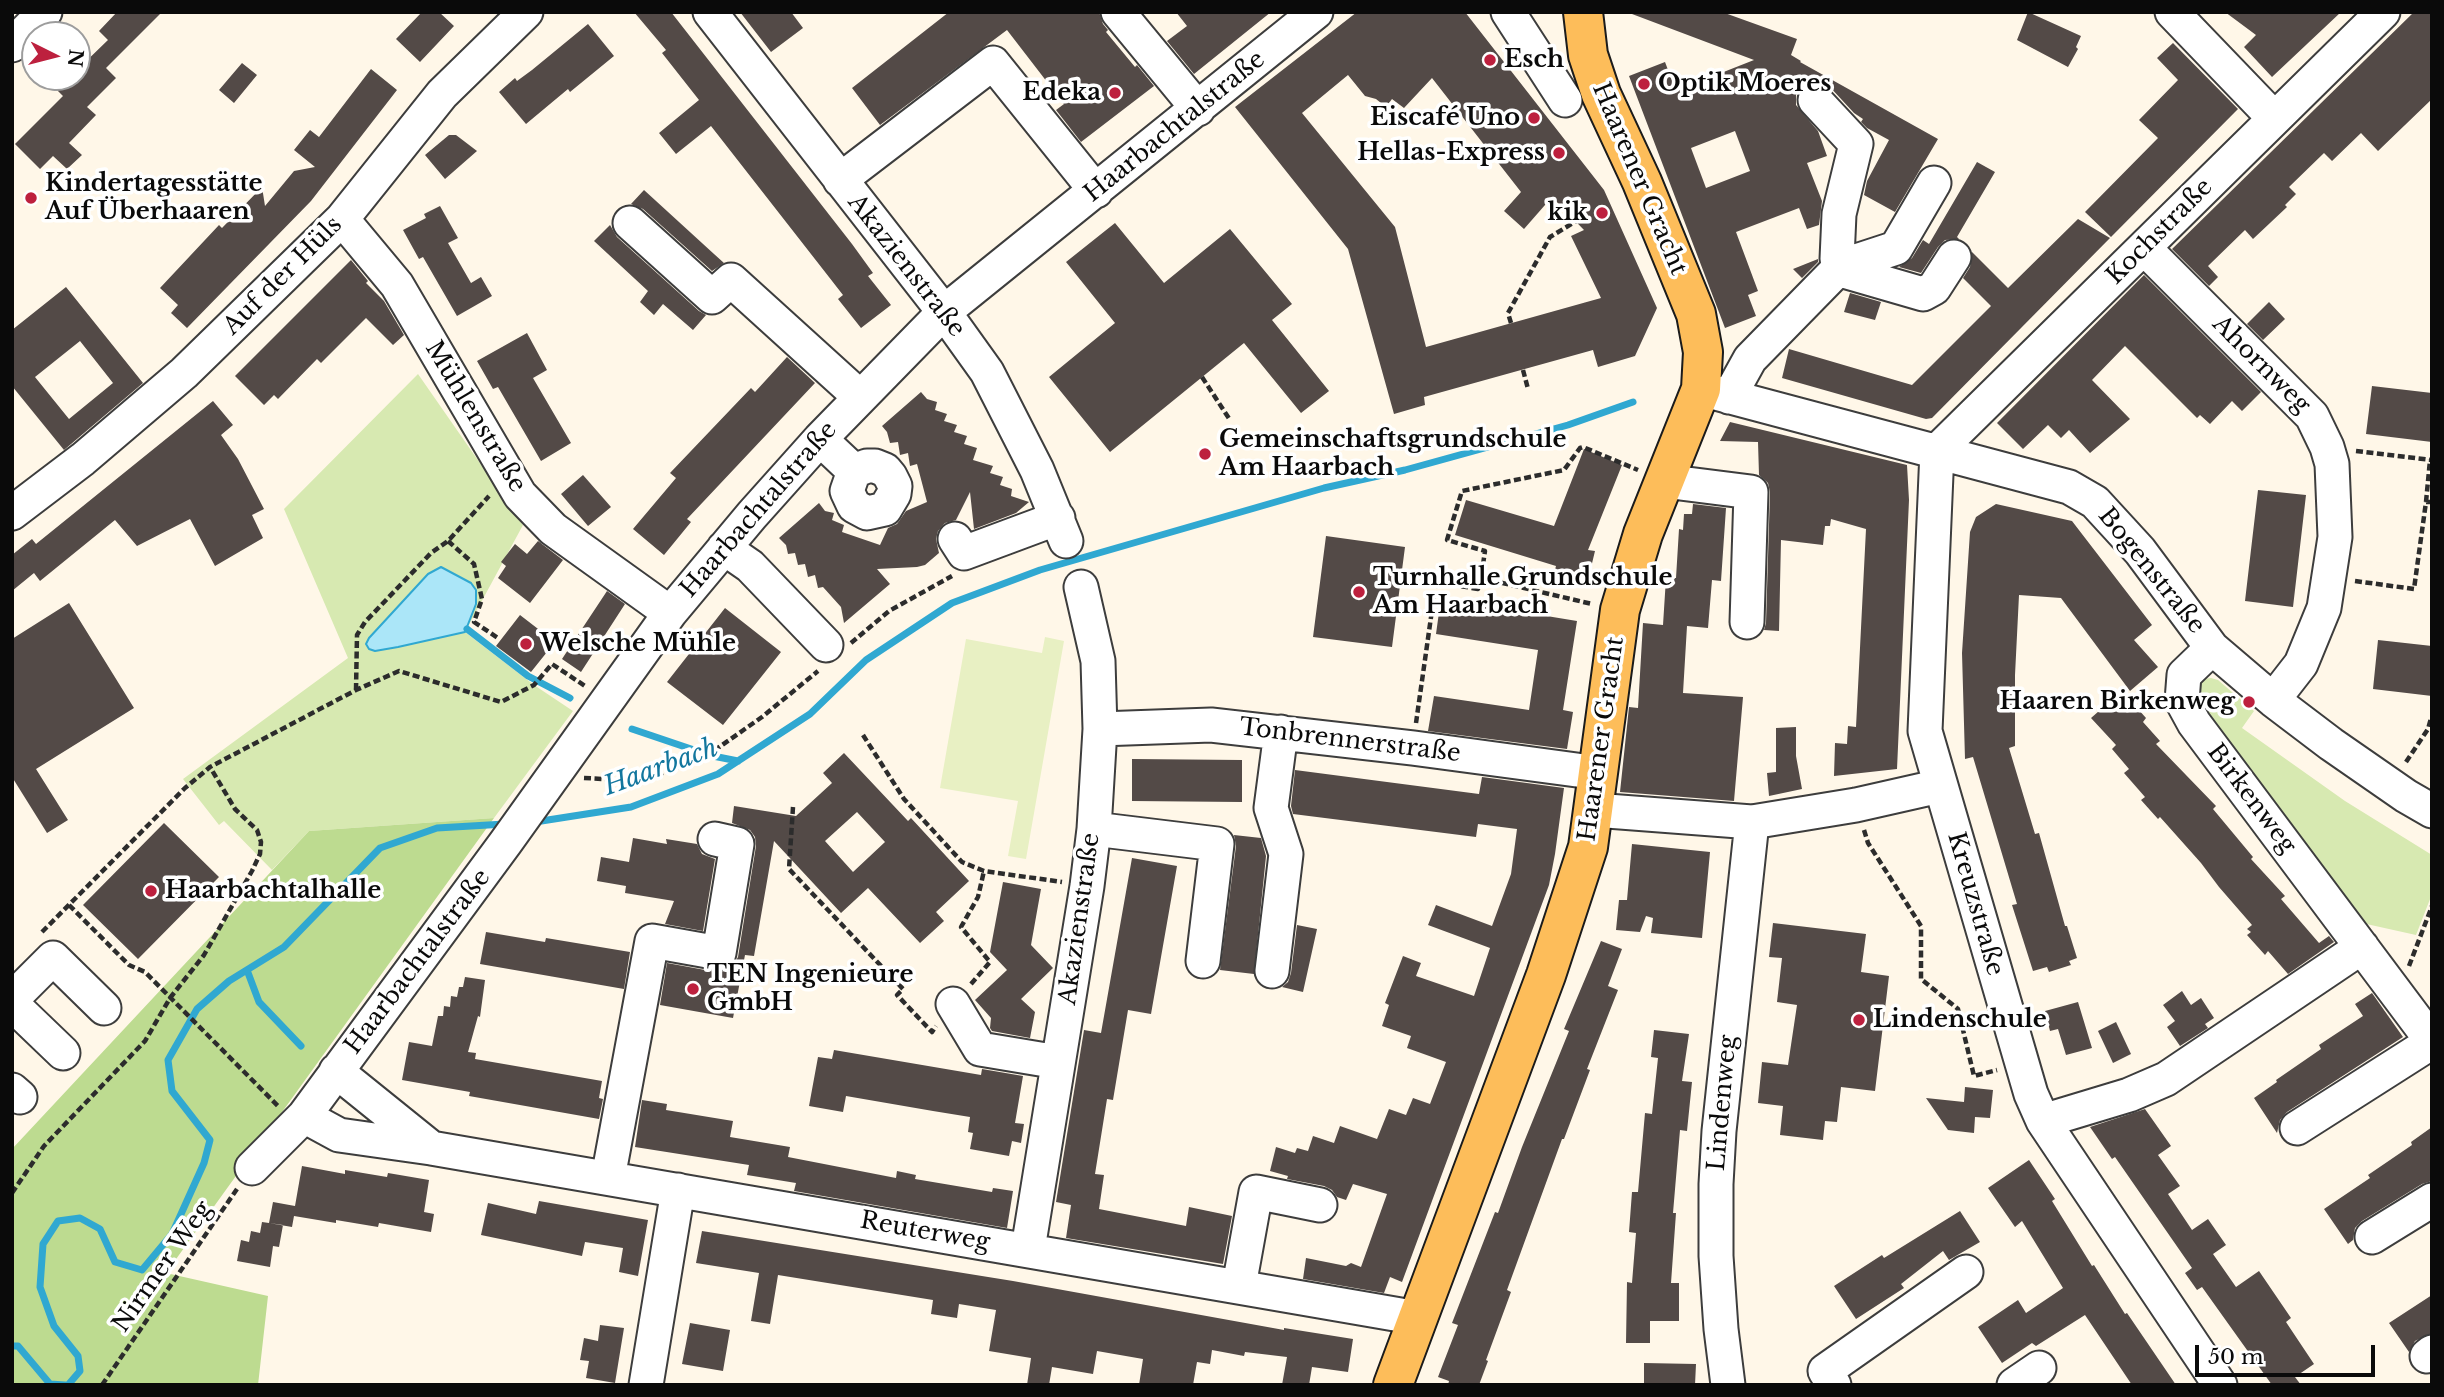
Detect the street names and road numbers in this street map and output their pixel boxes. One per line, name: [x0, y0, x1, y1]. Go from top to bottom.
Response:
street label: Haarbachtalstraße: [1079, 45, 1271, 209]
street label: Haarener Gracht: [1585, 78, 1693, 280]
street label: Kochstraße: [2101, 173, 2219, 291]
street label: Akazienstraße: [841, 189, 971, 343]
street label: Auf der Hüls: [218, 211, 348, 341]
street label: Ahornweg: [2206, 310, 2316, 420]
street label: Mühlenstraße: [419, 336, 531, 498]
street label: Haarbachtalstraße: [675, 416, 843, 604]
street label: Bogenstraße: [2092, 502, 2210, 640]
street label: Haarener Gracht: [1573, 635, 1631, 843]
street label: Tonbrennerstraße: [1238, 713, 1462, 769]
street label: Birkenweg: [2200, 738, 2302, 860]
street label: Kreuzstraße: [1941, 829, 2009, 979]
street label: Akazienstraße: [1054, 831, 1106, 1007]
street label: Haarbachtalstraße: [339, 864, 497, 1060]
street label: Lindenweg: [1703, 1034, 1743, 1172]
street label: Nirmer Weg: [107, 1196, 219, 1338]
street label: Reuterweg: [858, 1206, 992, 1258]

